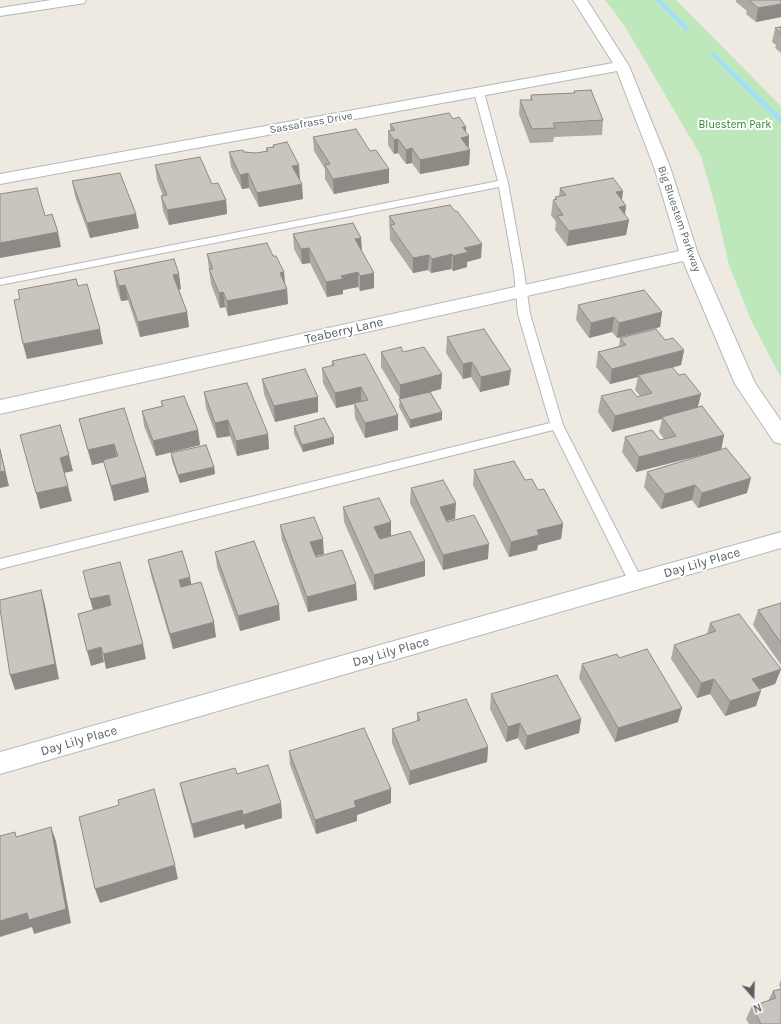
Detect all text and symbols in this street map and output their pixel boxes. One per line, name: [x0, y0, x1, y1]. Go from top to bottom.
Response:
street label: Sassafrass Drive: [268, 109, 354, 137]
park label: Bluestem Park: [698, 118, 772, 132]
street label: Big Bluestem Parkway: [655, 164, 703, 274]
street label: Teaberry Lane: [303, 314, 385, 348]
street label: Day Lily Place: [662, 545, 742, 581]
street label: Day Lily Place: [351, 634, 431, 670]
street label: Day Lily Place: [39, 723, 119, 759]
north arrow: [733, 976, 773, 1016]
text: N: [751, 1000, 763, 1015]

